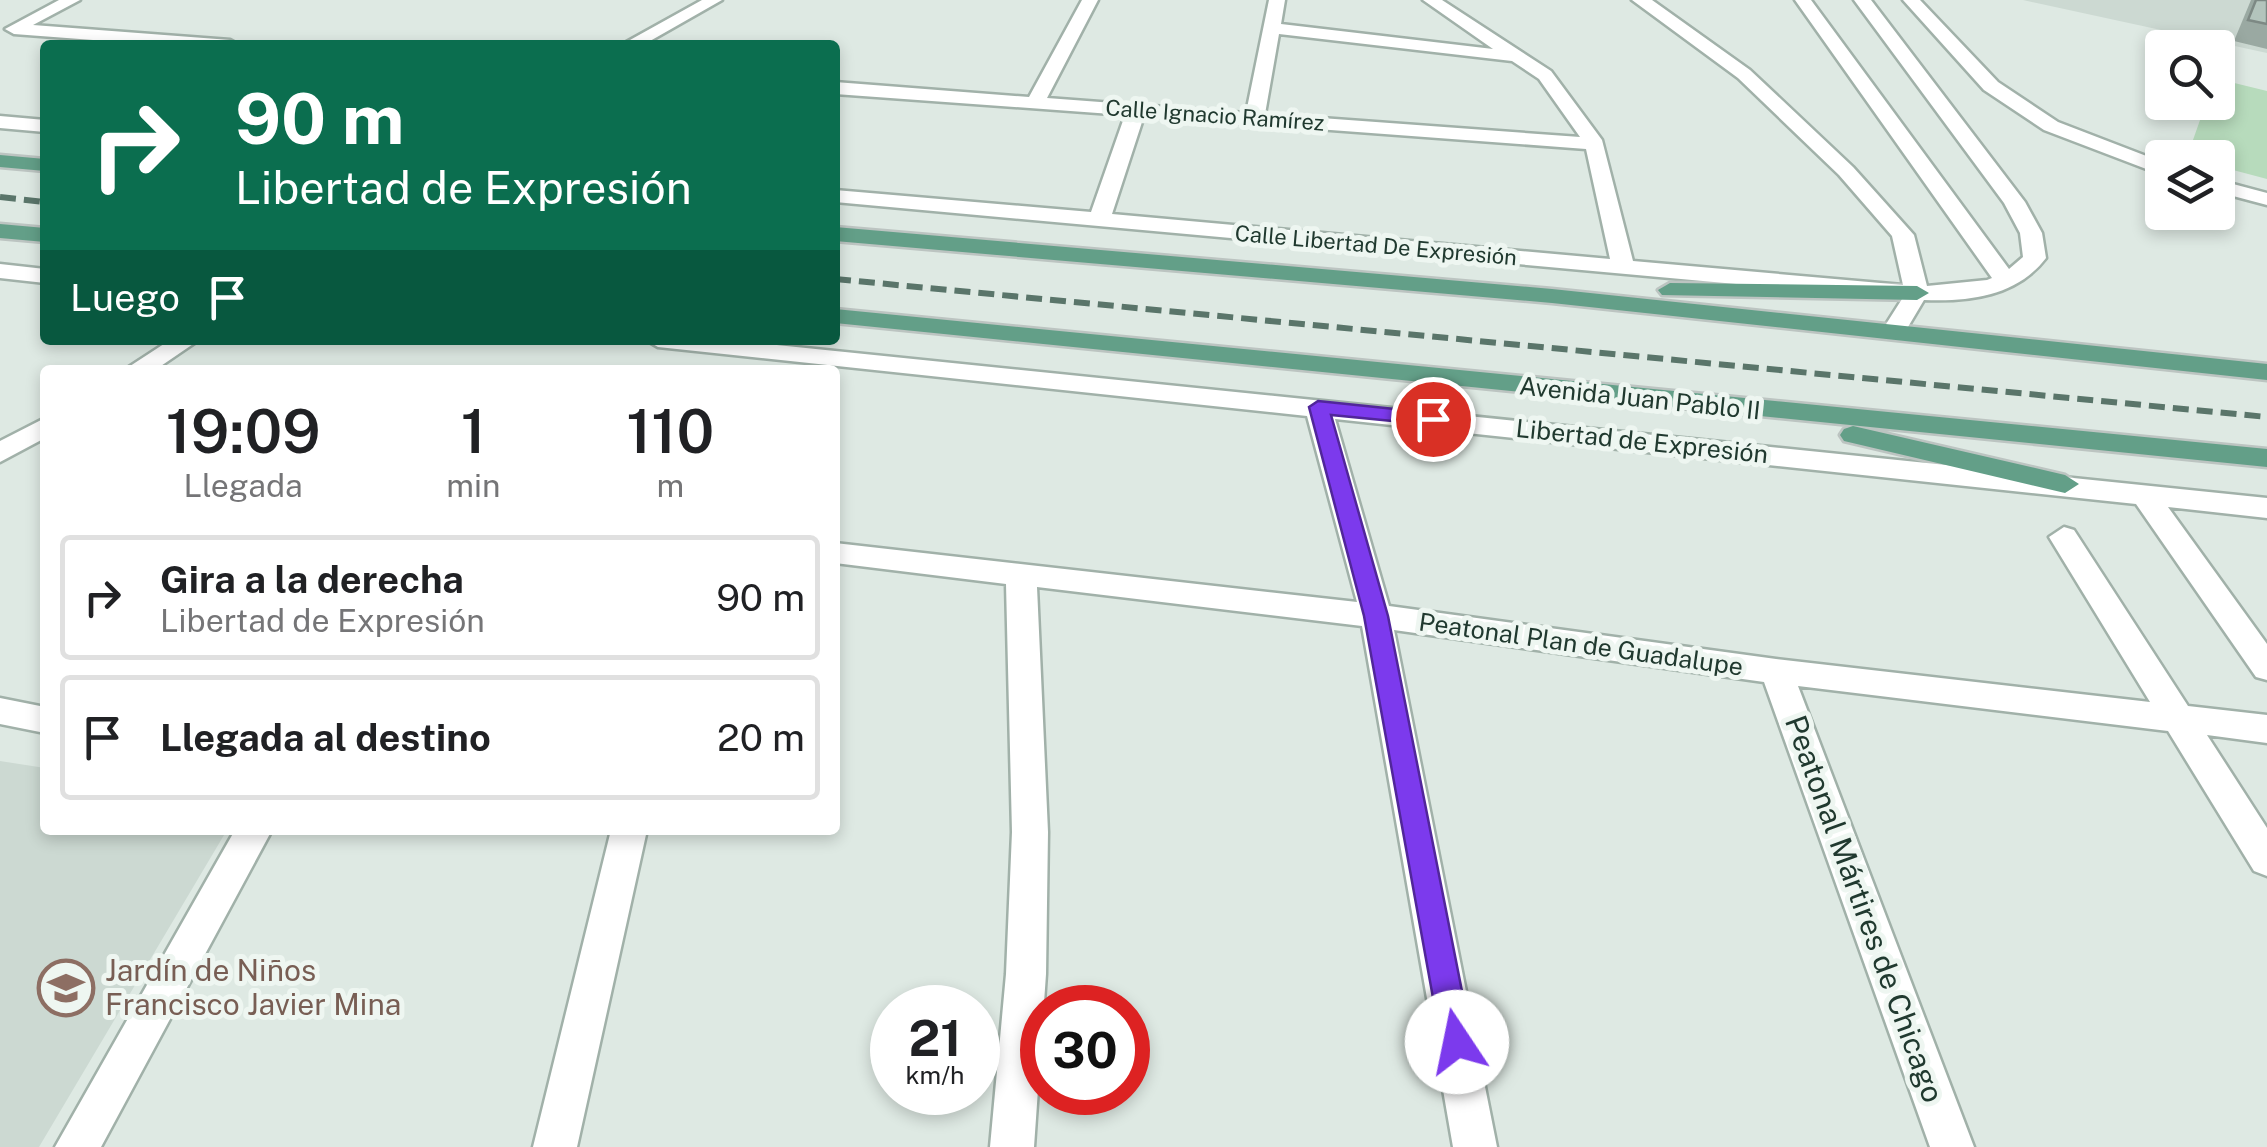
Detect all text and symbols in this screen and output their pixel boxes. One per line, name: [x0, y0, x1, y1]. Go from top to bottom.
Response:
map controls: [2145, 30, 2235, 230]
button: search: [2145, 30, 2235, 120]
text: 90 m: [235, 77, 405, 160]
icon: right: [70, 80, 200, 210]
street label: Calle Ignacio Ramírez: [1105, 94, 1325, 136]
button: layers: [2145, 140, 2235, 230]
text: Libertad de Expresión: [235, 161, 692, 214]
street label: Calle Libertad De Expresión: [1234, 220, 1518, 270]
icon: arrive: [200, 270, 255, 325]
text: Luego: [70, 275, 180, 320]
street label: Avenida Juan Pablo II: [1518, 370, 1762, 426]
pin: [1391, 377, 1476, 462]
icon: arrive: [1406, 392, 1461, 447]
text: 19:09: [166, 396, 320, 467]
text: 1: [461, 396, 486, 467]
text: 110: [626, 396, 714, 467]
street label: Libertad de Expresión: [1514, 413, 1770, 469]
text: Llegada: [183, 467, 303, 504]
text: min: [446, 467, 500, 504]
text: m: [656, 467, 684, 504]
text: Gira a la derecha: [160, 557, 464, 602]
icon: right: [75, 570, 130, 625]
text: 90 m: [716, 575, 805, 620]
text: Libertad de Expresión: [160, 602, 485, 639]
street label: Peatonal Plan de Guadalupe: [1417, 606, 1745, 682]
icon: arrive: [75, 710, 130, 765]
street label: Peatonal Mártires de Chicago: [1778, 710, 1952, 1107]
text: Llegada al destino: [160, 715, 491, 760]
text: 20 m: [717, 715, 805, 760]
place label: Jardín de Niños Francisco Javier Mina: [105, 952, 401, 1022]
school or university icon: Jardín de Niños Francisco Javier Mina: [36, 958, 96, 1018]
speed limit sign: 30: [1020, 985, 1150, 1115]
position arrow: [1405, 990, 1509, 1094]
text: 21: [908, 1008, 962, 1067]
text: km/h: [906, 1060, 964, 1090]

